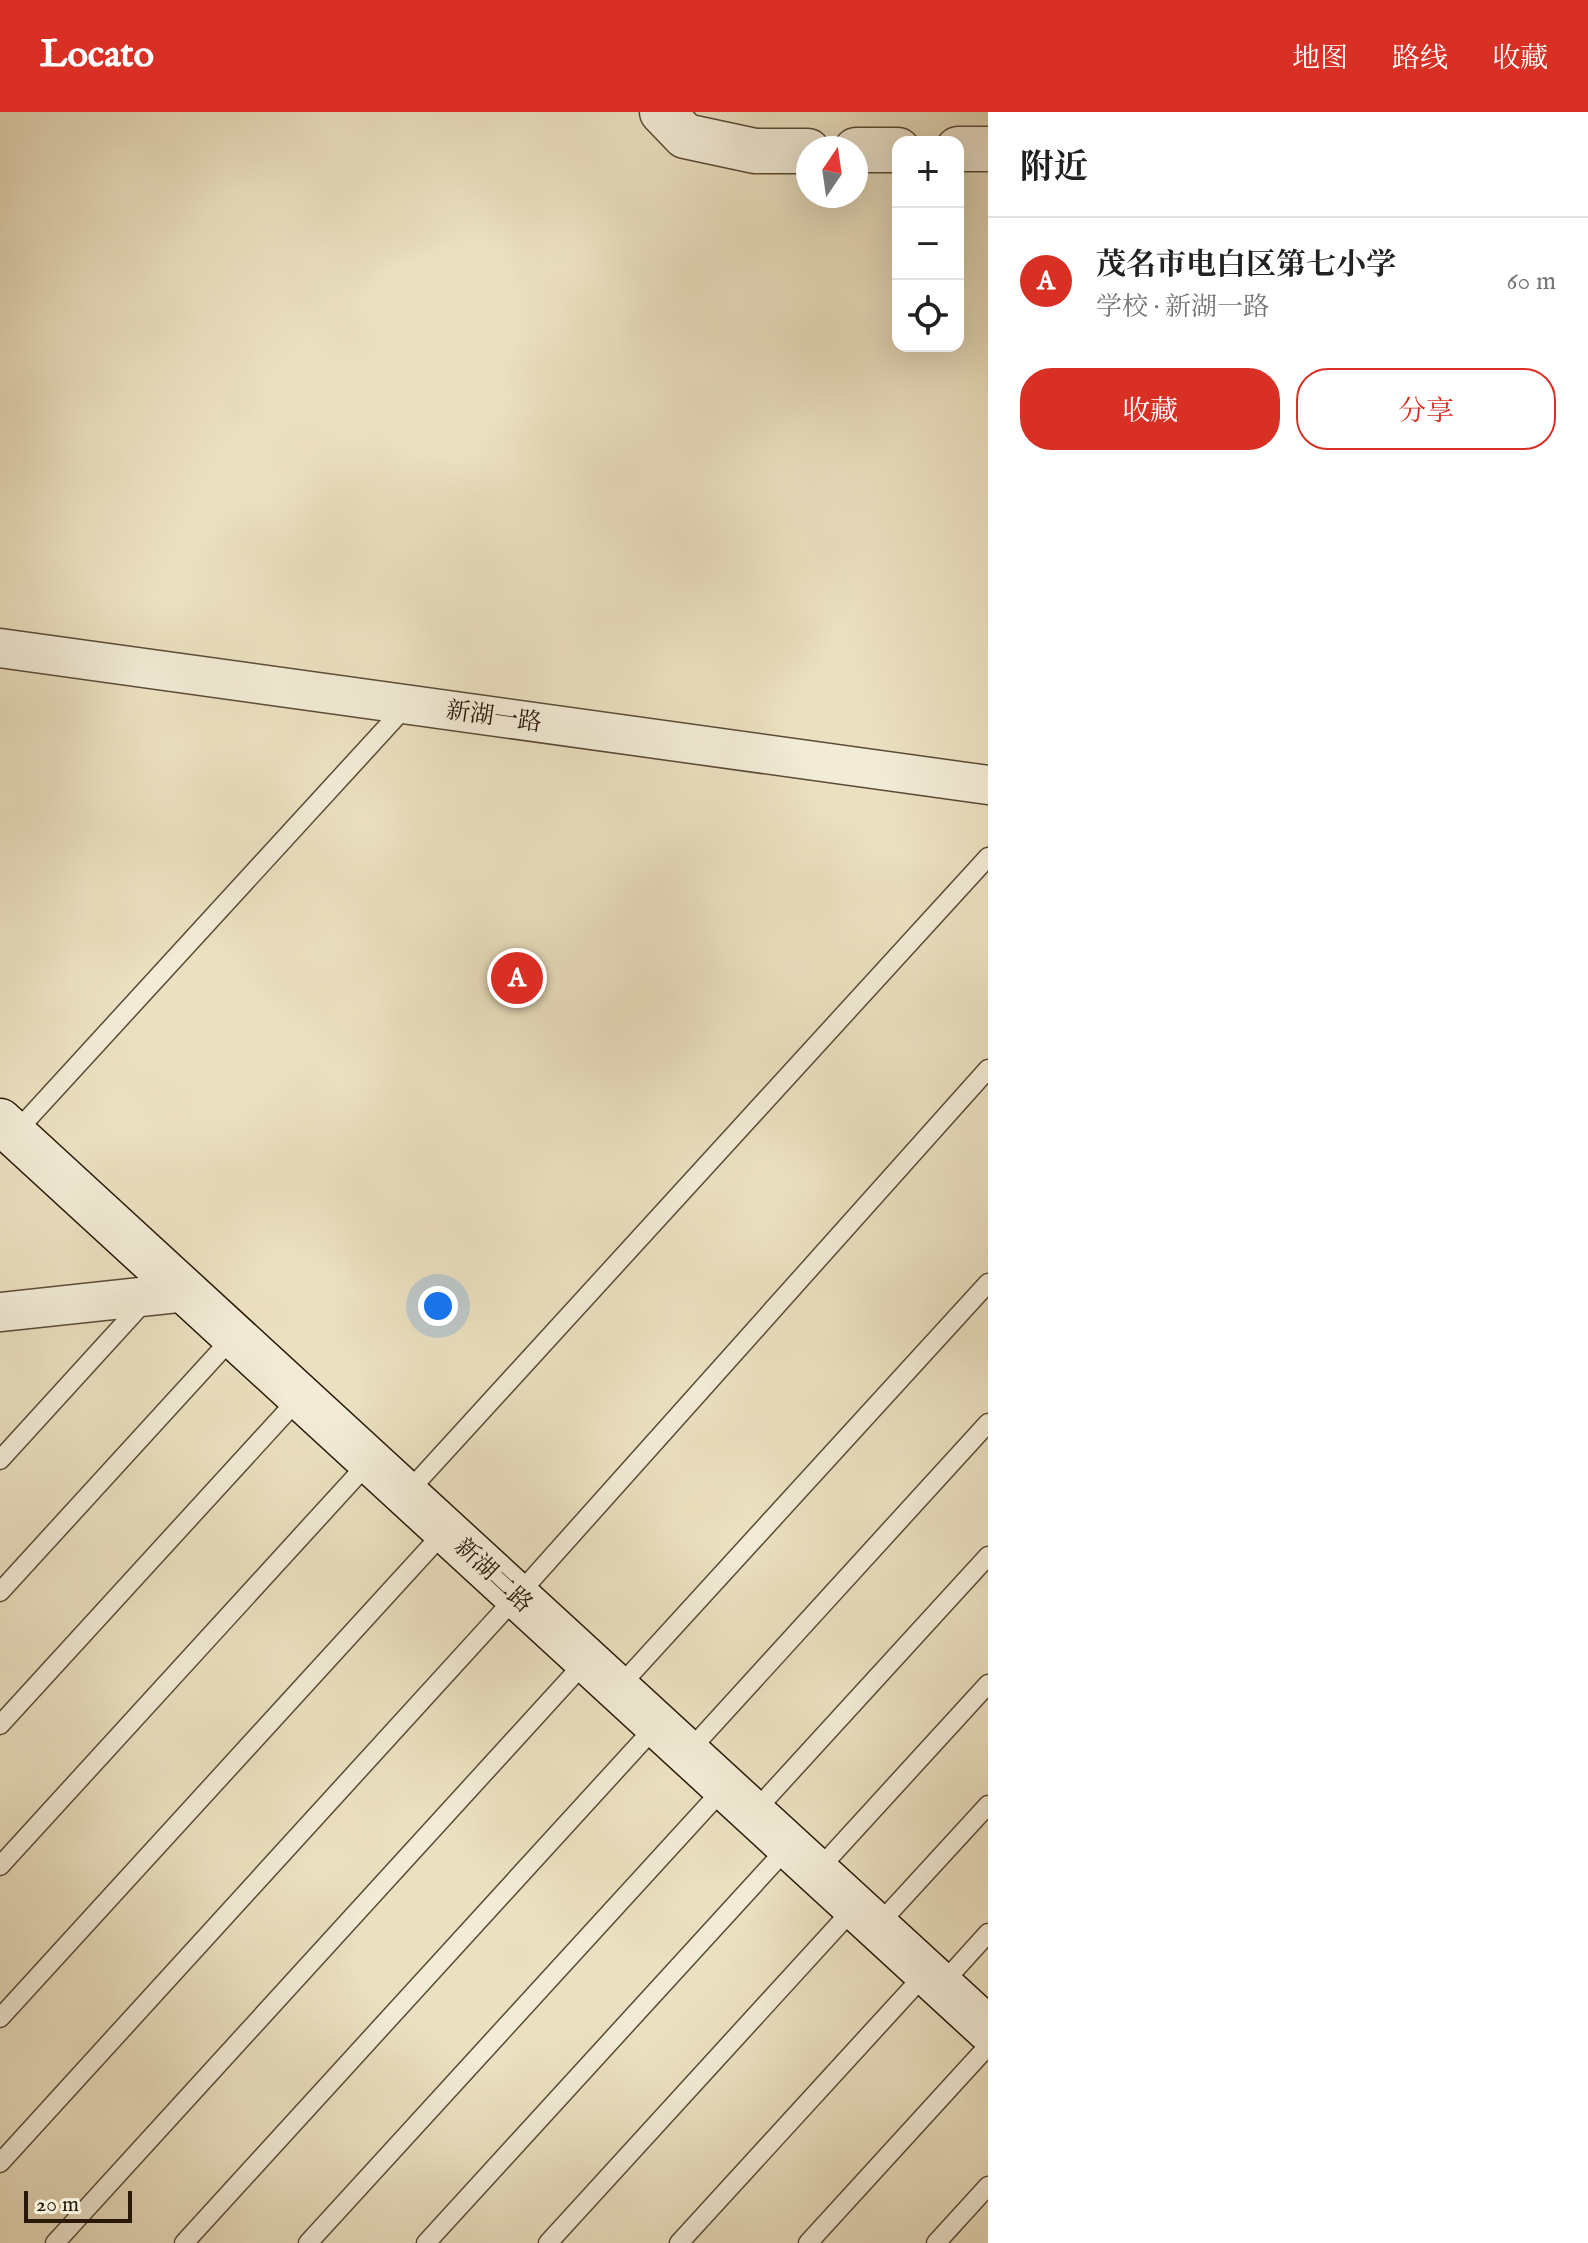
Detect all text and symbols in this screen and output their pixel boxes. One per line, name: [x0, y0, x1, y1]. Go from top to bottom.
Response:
text: Locato: [40, 32, 154, 80]
text: 地图: [1292, 42, 1348, 77]
text: 路线: [1392, 42, 1448, 77]
text: 收藏: [1492, 42, 1548, 77]
north arrow: [796, 136, 868, 208]
map controls: [892, 136, 964, 352]
button: +: [892, 136, 964, 208]
text: 附近: [1020, 147, 1088, 190]
button: −: [892, 208, 964, 280]
text: 茂名市电白区第七小学: [1096, 247, 1396, 285]
text: A: [1037, 265, 1055, 298]
text: 60 m: [1507, 265, 1556, 298]
button: locate: [892, 280, 964, 352]
text: 学校 · 新湖一路: [1096, 291, 1269, 324]
button: 收藏: [1020, 368, 1280, 450]
button: 分享: [1296, 368, 1556, 450]
street label: 新湖一路: [444, 695, 543, 740]
pin: A: [491, 948, 543, 1008]
your location: [418, 1286, 458, 1326]
street label: 新湖二路: [447, 1532, 539, 1620]
scale bar: [24, 2187, 132, 2223]
text: 20 m: [36, 2191, 79, 2219]

